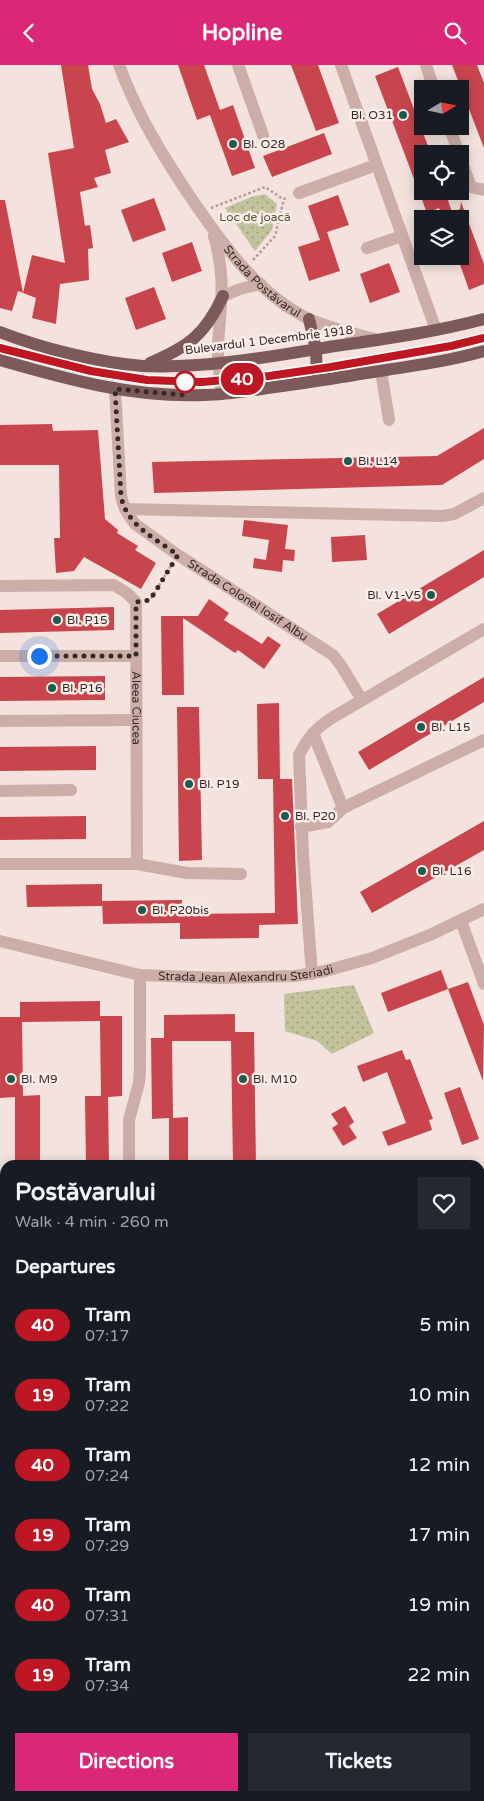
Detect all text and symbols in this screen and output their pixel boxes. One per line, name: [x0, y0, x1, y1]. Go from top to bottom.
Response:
icon: back: [15, 19, 43, 47]
icon: search: [441, 19, 469, 47]
text: Hopline: [202, 20, 282, 46]
north arrow: [414, 80, 469, 135]
map controls: [414, 80, 469, 265]
place label: Bl. O31: [351, 108, 393, 122]
marker: Bl. O31: [397, 109, 409, 121]
place label: Bl. O28: [243, 137, 285, 151]
marker: Bl. O28: [227, 138, 239, 150]
button: locate: [414, 145, 469, 200]
park label: Loc de joacă: [219, 210, 291, 224]
button: layers: [414, 210, 469, 265]
street label: Strada Postăvarul: [221, 242, 303, 320]
street label: Bulevardul 1 Decembrie 1918: [184, 323, 354, 357]
line badge: 40: [220, 363, 264, 395]
text: 40: [231, 368, 253, 390]
unlabelled marker: [174, 371, 196, 393]
place label: Bl. L14: [358, 454, 398, 468]
marker: Bl. L14: [342, 455, 354, 467]
street label: Strada Colonel Iosif Albu: [185, 556, 311, 644]
place label: Bl. V1-V5: [367, 588, 421, 602]
marker: Bl. V1-V5: [425, 589, 437, 601]
place label: Bl. P15: [67, 613, 108, 627]
marker: Bl. P15: [51, 614, 63, 626]
your location: [27, 644, 52, 669]
street label: Aleea Ciucea: [129, 671, 144, 745]
place label: Bl. P16: [62, 681, 103, 695]
marker: Bl. P16: [46, 682, 58, 694]
place label: Bl. L15: [431, 720, 470, 734]
marker: Bl. L15: [415, 721, 427, 733]
place label: Bl. P19: [199, 777, 240, 791]
marker: Bl. P19: [183, 778, 195, 790]
place label: Bl. P20: [295, 809, 336, 823]
marker: Bl. P20: [279, 810, 291, 822]
place label: Bl. L16: [432, 864, 471, 878]
marker: Bl. L16: [416, 865, 428, 877]
place label: Bl. P20bis: [152, 903, 209, 917]
marker: Bl. P20bis: [136, 904, 148, 916]
street label: Strada Jean Alexandru Steriadi: [158, 962, 335, 985]
place label: Bl. M9: [21, 1072, 58, 1086]
place label: Bl. M10: [253, 1072, 298, 1086]
marker: Bl. M9: [5, 1073, 17, 1085]
marker: Bl. M10: [237, 1073, 249, 1085]
button: heart: [418, 1177, 470, 1229]
text: Postăvarului: [15, 1178, 156, 1207]
text: Walk · 4 min · 260 m: [15, 1212, 169, 1232]
text: Departures: [15, 1256, 115, 1278]
text: Tram: [85, 1304, 131, 1326]
text: 40: [31, 1314, 54, 1336]
text: 5 min: [419, 1314, 470, 1336]
text: 07:17: [85, 1326, 129, 1346]
text: Tram: [85, 1374, 131, 1396]
text: 19: [31, 1384, 54, 1406]
text: 10 min: [407, 1384, 470, 1406]
text: 07:22: [85, 1396, 129, 1416]
text: Tram: [85, 1444, 131, 1466]
text: 40: [31, 1454, 54, 1476]
text: 12 min: [407, 1454, 470, 1476]
text: 07:24: [85, 1466, 129, 1486]
text: Tram: [85, 1514, 131, 1536]
text: 19: [31, 1524, 54, 1546]
text: 17 min: [407, 1524, 470, 1546]
text: 07:29: [85, 1536, 129, 1556]
text: Tram: [85, 1584, 131, 1606]
text: 40: [31, 1594, 54, 1616]
text: 19 min: [407, 1594, 470, 1616]
text: 07:31: [85, 1606, 129, 1626]
text: Tram: [85, 1654, 131, 1676]
text: 19: [31, 1664, 54, 1686]
text: 22 min: [407, 1664, 470, 1686]
text: 07:34: [85, 1676, 129, 1696]
button: Directions: [15, 1733, 238, 1791]
button: Tickets: [248, 1733, 470, 1791]

